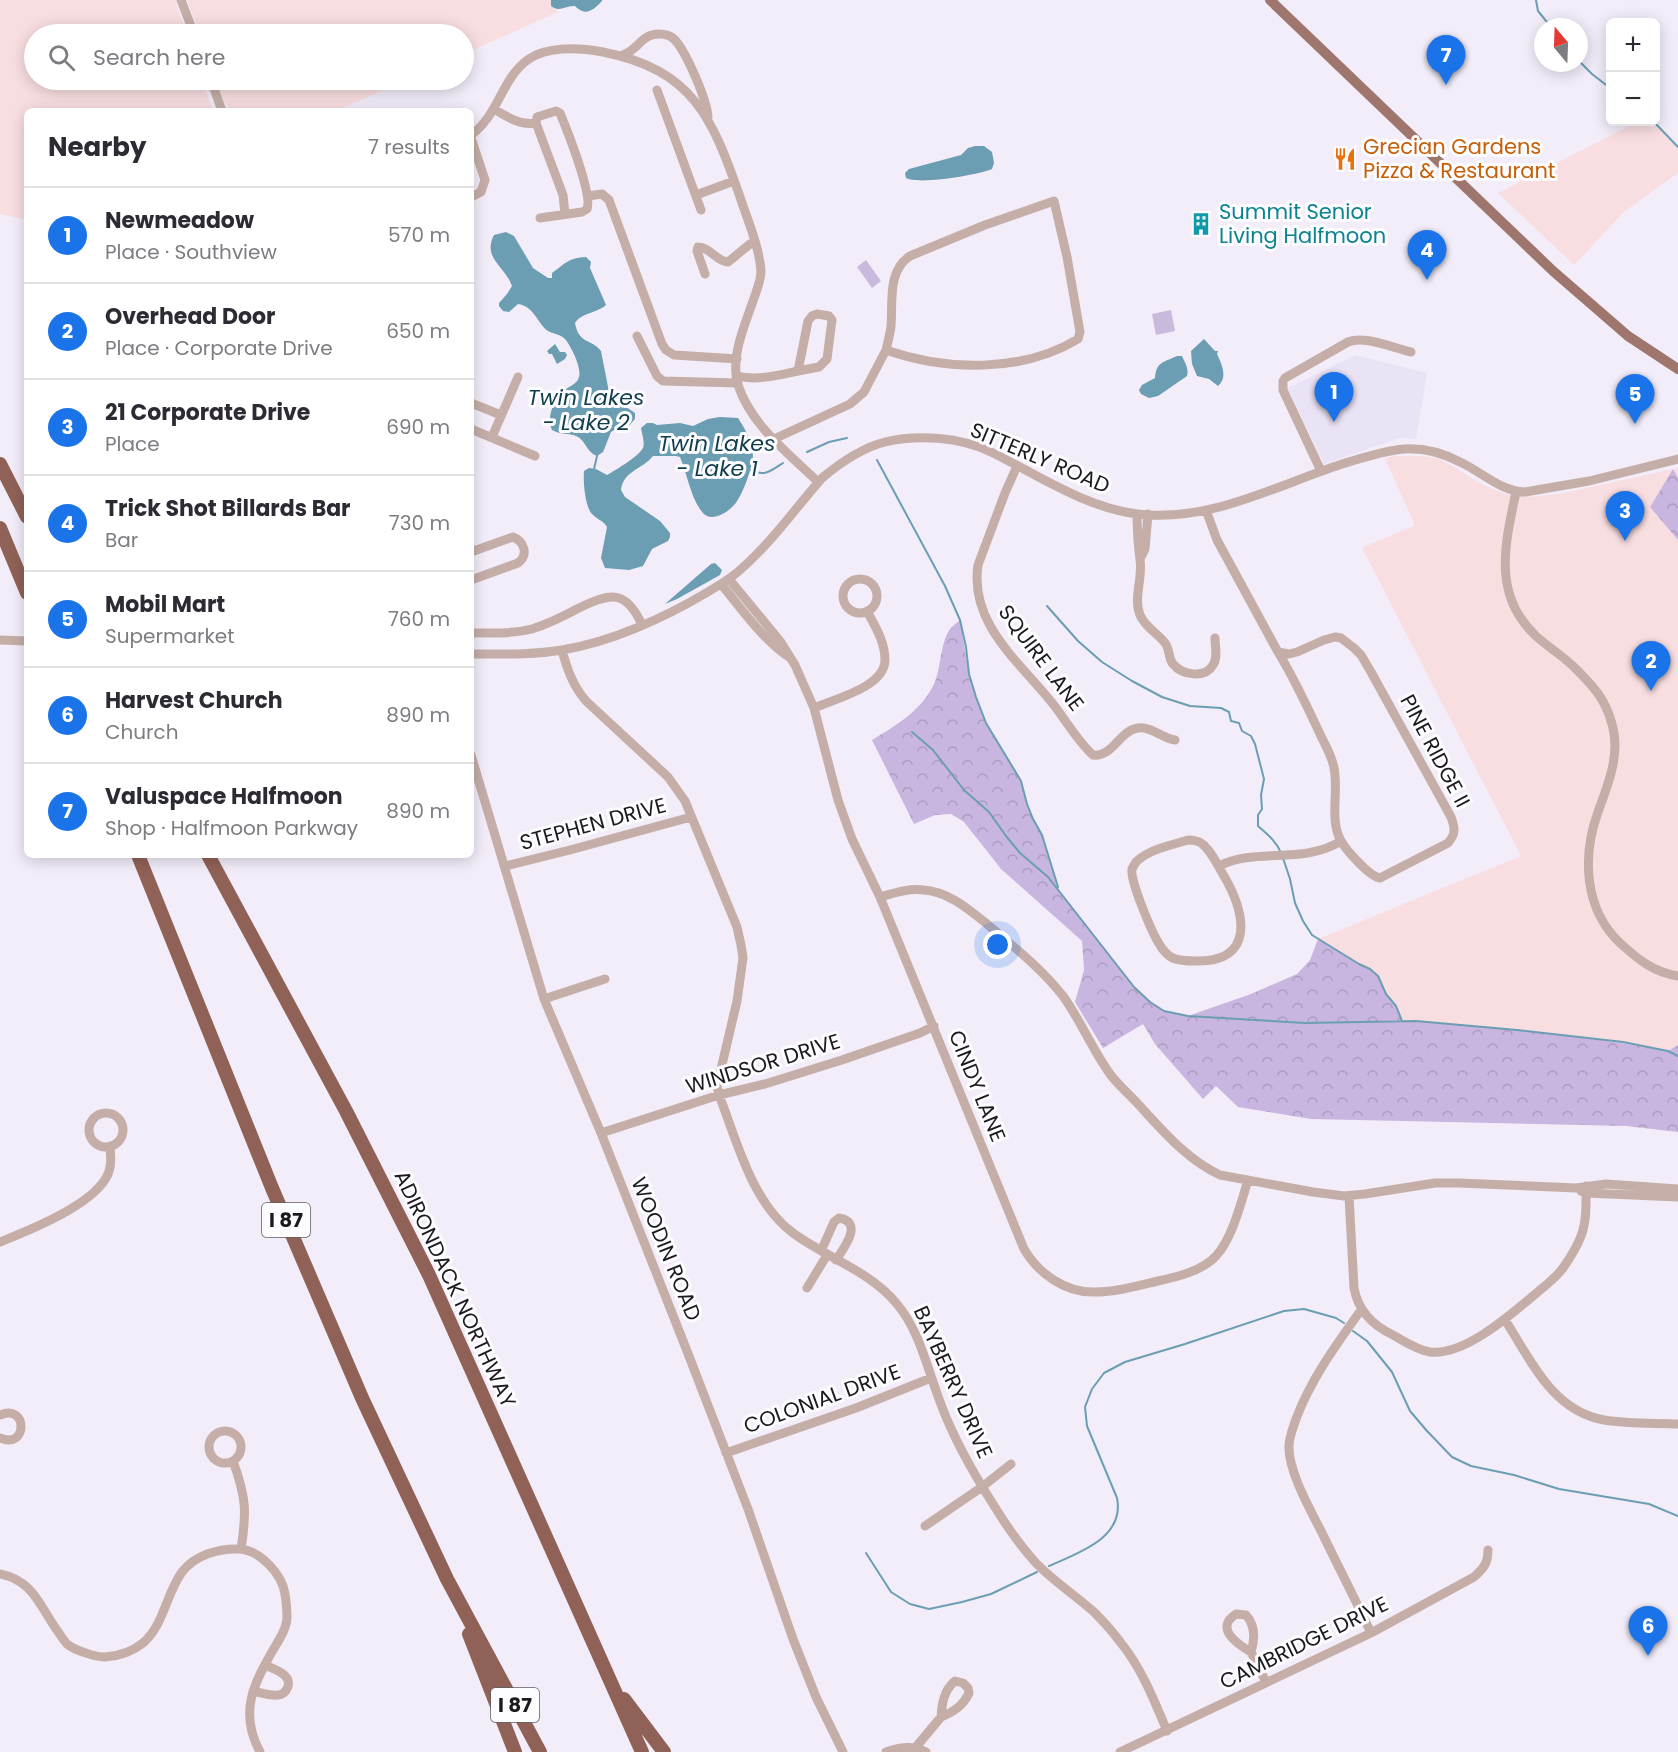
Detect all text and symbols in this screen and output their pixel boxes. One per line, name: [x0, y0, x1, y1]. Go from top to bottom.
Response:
north arrow: [1534, 18, 1588, 72]
map controls: [1606, 18, 1660, 126]
button: +: [1606, 18, 1660, 72]
search box: [24, 24, 474, 90]
pin: 7: [1426, 36, 1466, 85]
icon: search: [45, 41, 78, 74]
text: Search here: [93, 42, 226, 73]
button: −: [1606, 72, 1660, 126]
text: Nearby: [48, 129, 146, 165]
place label: Grecian Gardens Pizza & Restaurant: [1363, 132, 1556, 185]
text: 7 results: [368, 133, 450, 161]
restaurant icon: Grecian Gardens Pizza & Restaurant: [1332, 146, 1358, 172]
place label: Summit Senior Living Halfmoon: [1219, 197, 1386, 250]
text: Newmeadow: [105, 205, 254, 236]
building icon: Summit Senior Living Halfmoon: [1188, 211, 1214, 237]
text: 1: [64, 221, 71, 249]
text: 570 m: [388, 221, 450, 249]
pin: 4: [1408, 230, 1446, 280]
text: Place · Southview: [105, 238, 277, 266]
text: Overhead Door: [105, 301, 275, 332]
text: 2: [62, 317, 73, 345]
text: 650 m: [386, 317, 450, 345]
text: Place · Corporate Drive: [105, 334, 333, 362]
pin: 1: [1314, 372, 1354, 422]
pin: 5: [1616, 374, 1654, 424]
water label: Twin Lakes - Lake 2: [528, 382, 644, 438]
text: 21 Corporate Drive: [105, 397, 310, 428]
text: 3: [61, 413, 74, 441]
text: 690 m: [386, 413, 450, 441]
street label: SITTERLY ROAD: [966, 415, 1114, 500]
water label: Twin Lakes - Lake 1: [659, 428, 775, 484]
text: Place: [105, 430, 160, 458]
pin: 3: [1606, 492, 1644, 541]
text: Trick Shot Billards Bar: [105, 493, 351, 524]
text: 4: [61, 509, 74, 537]
text: 730 m: [389, 509, 450, 537]
text: Bar: [105, 526, 138, 554]
text: Mobil Mart: [105, 589, 225, 620]
street label: SQUIRE LANE: [992, 599, 1091, 717]
text: 5: [61, 605, 74, 633]
text: 760 m: [388, 605, 450, 633]
text: Supermarket: [105, 622, 234, 650]
pin: 2: [1632, 642, 1670, 691]
text: Harvest Church: [105, 685, 283, 716]
street label: PINE RIDGE II: [1393, 689, 1477, 812]
text: 6: [61, 701, 74, 729]
text: 890 m: [386, 701, 450, 729]
text: Church: [105, 718, 178, 746]
text: Valuspace Halfmoon: [105, 781, 343, 812]
street label: STEPHEN DRIVE: [517, 790, 669, 857]
text: 7: [62, 797, 73, 825]
text: 890 m: [386, 797, 450, 825]
text: Shop · Halfmoon Parkway: [105, 814, 358, 842]
your location: [983, 930, 1012, 959]
street label: WINDSOR DRIVE: [682, 1026, 844, 1101]
street label: CINDY LANE: [942, 1026, 1013, 1146]
street label: ADIRONDACK NORTHWAY: [388, 1166, 523, 1412]
street label: WOODIN ROAD: [625, 1173, 708, 1325]
road number: I 87: [262, 1203, 310, 1237]
street label: BAYBERRY DRIVE: [907, 1301, 1000, 1463]
street label: COLONIAL DRIVE: [739, 1357, 904, 1440]
street label: CAMBRIDGE DRIVE: [1214, 1589, 1393, 1696]
pin: 6: [1628, 1606, 1668, 1656]
road number: I 87: [491, 1688, 539, 1722]

